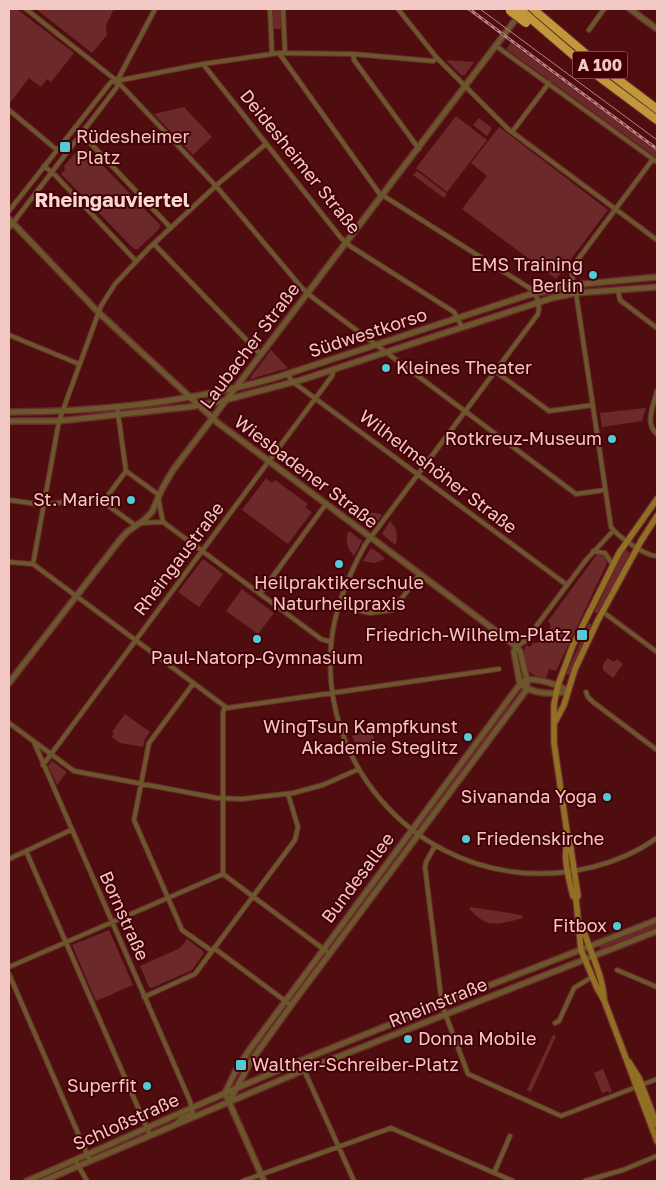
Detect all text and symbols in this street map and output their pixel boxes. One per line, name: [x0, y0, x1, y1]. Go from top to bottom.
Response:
road number: A 100: [572, 52, 628, 78]
street label: Deidesheimer Straße: [236, 85, 366, 238]
place label: Rüdesheimer Platz: [76, 125, 190, 168]
marker: Rüdesheimer Platz: [58, 140, 72, 154]
district label: Rheingauviertel: [34, 187, 190, 211]
place label: EMS Training Berlin: [471, 253, 583, 296]
marker: EMS Training Berlin: [587, 269, 599, 281]
street label: Laubacher Straße: [195, 278, 304, 413]
street label: Südwestkorso: [306, 303, 430, 362]
place label: Kleines Theater: [396, 356, 532, 378]
marker: Kleines Theater: [380, 362, 392, 374]
street label: Wilhelmshöher Straße: [355, 405, 522, 538]
street label: Wiesbadener Straße: [230, 410, 383, 532]
place label: Rotkreuz-Museum: [445, 427, 602, 449]
marker: Rotkreuz-Museum: [606, 433, 618, 445]
place label: St. Marien: [33, 488, 121, 510]
marker: St. Marien: [125, 494, 137, 506]
street label: Rheingaustraße: [128, 497, 228, 619]
marker: Heilpraktikerschule Naturheilpraxis: [333, 558, 345, 570]
place label: Heilpraktikerschule Naturheilpraxis: [254, 571, 424, 614]
place label: Friedrich-Wilhelm-Platz: [365, 623, 571, 645]
marker: Friedrich-Wilhelm-Platz: [575, 628, 589, 642]
marker: Paul-Natorp-Gymnasium: [251, 633, 263, 645]
place label: Paul-Natorp-Gymnasium: [151, 646, 363, 668]
place label: WingTsun Kampfkunst Akademie Steglitz: [263, 715, 458, 758]
marker: WingTsun Kampfkunst Akademie Steglitz: [462, 731, 474, 743]
place label: Sivananda Yoga: [461, 785, 597, 807]
marker: Sivananda Yoga: [601, 791, 613, 803]
place label: Friedenskirche: [476, 827, 604, 849]
street label: Bundesallee: [316, 828, 398, 927]
marker: Friedenskirche: [460, 833, 472, 845]
street label: Bornstraße: [95, 867, 154, 964]
place label: Fitbox: [553, 914, 607, 936]
marker: Fitbox: [611, 920, 623, 932]
street label: Rheinstraße: [385, 972, 490, 1032]
place label: Donna Mobile: [418, 1027, 536, 1049]
marker: Donna Mobile: [402, 1033, 414, 1045]
place label: Walther-Schreiber-Platz: [252, 1053, 459, 1075]
marker: Walther-Schreiber-Platz: [234, 1058, 248, 1072]
place label: Superfit: [67, 1074, 137, 1096]
marker: Superfit: [141, 1080, 153, 1092]
street label: Schloßstraße: [69, 1088, 182, 1154]

